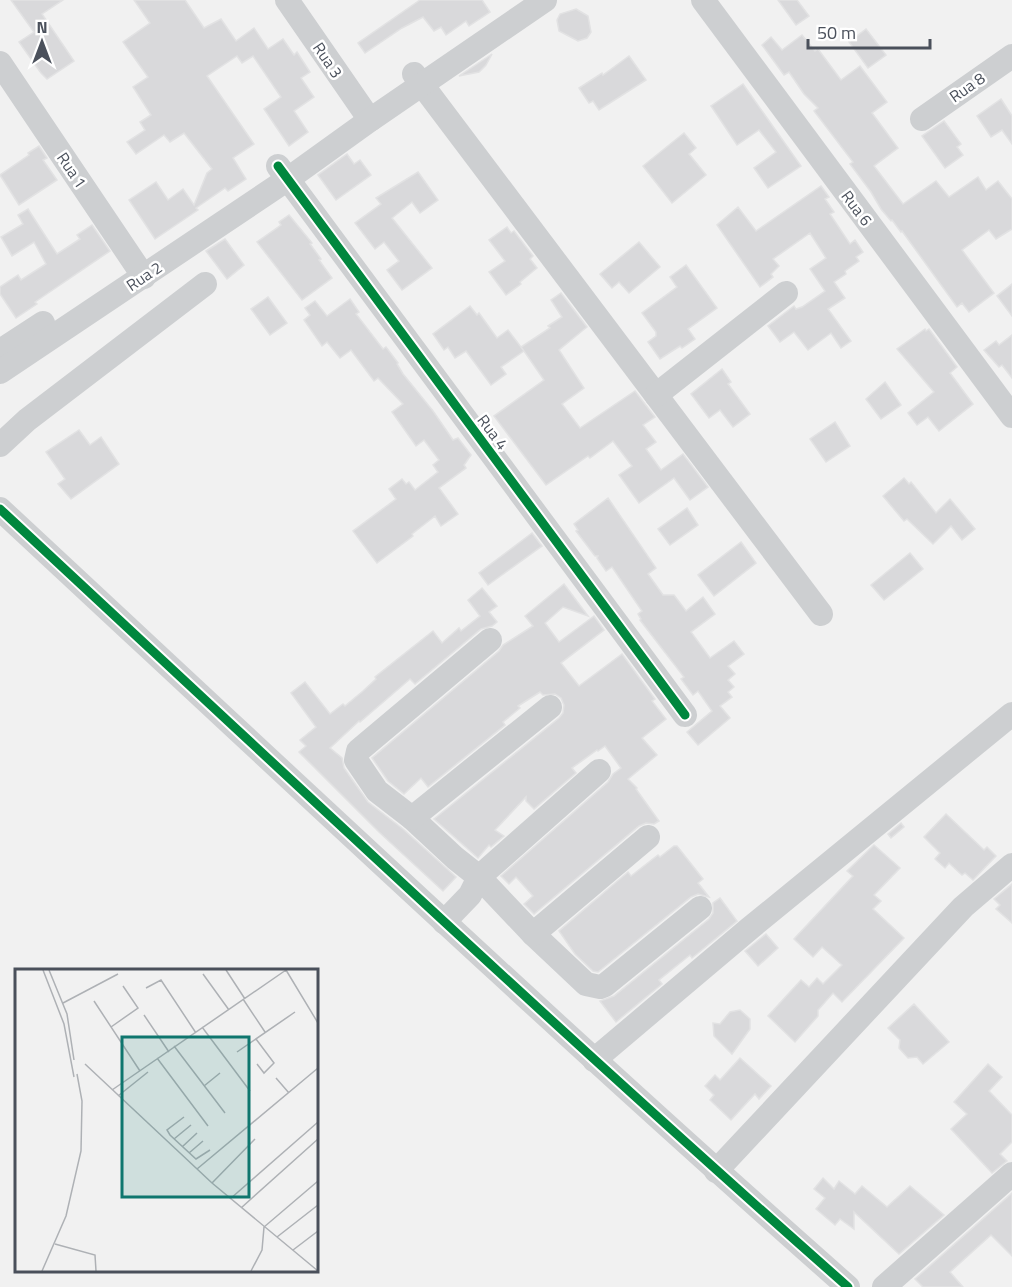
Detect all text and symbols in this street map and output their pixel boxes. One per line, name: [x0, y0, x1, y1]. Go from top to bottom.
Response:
north arrow: [12, 12, 72, 72]
scale bar: [808, 12, 930, 50]
text: N: [36, 15, 48, 39]
text: 50 m: [817, 19, 856, 46]
street label: Rua 3: [307, 37, 349, 83]
street label: Rua 8: [944, 66, 990, 108]
street label: Rua 1: [51, 147, 93, 193]
street label: Rua 6: [836, 185, 878, 231]
street label: Rua 2: [121, 255, 167, 297]
street label: Rua 4: [472, 409, 514, 455]
inset map: [15, 969, 318, 1272]

